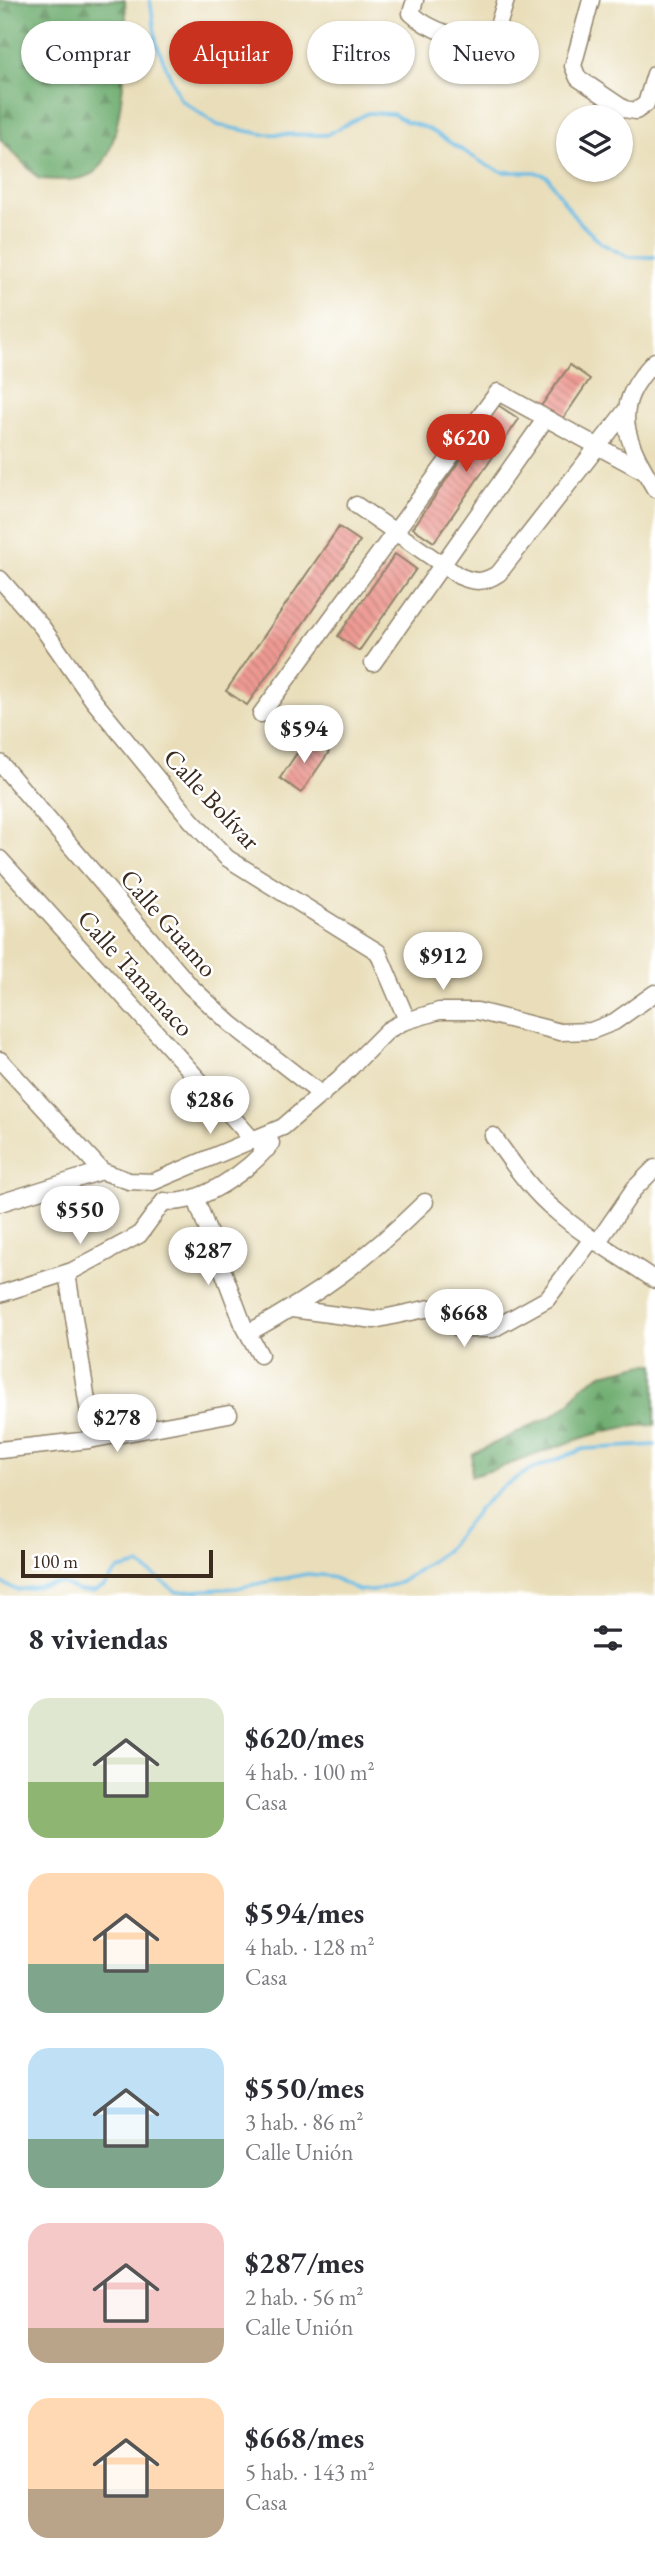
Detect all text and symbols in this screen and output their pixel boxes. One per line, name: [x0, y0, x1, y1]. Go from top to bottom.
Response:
chip: Comprar: [21, 21, 155, 84]
chip: Alquilar: [169, 21, 293, 84]
chip: Filtros: [307, 21, 415, 84]
chip: Nuevo: [429, 21, 539, 84]
map controls: [556, 105, 633, 182]
button: layers: [556, 105, 633, 182]
pin: $620: [425, 414, 507, 474]
text: $620: [442, 422, 490, 452]
pin: $594: [263, 706, 345, 765]
text: $594: [280, 713, 328, 743]
street label: Calle Bolívar: [156, 741, 268, 857]
street label: Calle Guamo: [113, 862, 225, 984]
street label: Calle Tamanaco: [70, 902, 202, 1044]
pin: $912: [402, 932, 484, 992]
text: $912: [419, 940, 467, 970]
pin: $286: [169, 1076, 251, 1136]
text: $286: [186, 1084, 234, 1114]
pin: $550: [39, 1186, 121, 1246]
text: $550: [56, 1194, 104, 1224]
pin: $287: [167, 1228, 249, 1287]
text: $287: [184, 1235, 232, 1265]
pin: $668: [423, 1290, 505, 1349]
text: $668: [440, 1297, 488, 1327]
pin: $278: [76, 1394, 158, 1454]
text: $278: [93, 1402, 141, 1432]
scale bar: [21, 1547, 214, 1579]
text: 100 m: [32, 1549, 78, 1574]
text: 8 viviendas: [28, 1619, 168, 1658]
icon: filters: [589, 1619, 627, 1657]
text: $620/mes: [245, 1718, 364, 1757]
icon: home: [84, 1726, 168, 1810]
text: 4 hab. · 100 m²: [245, 1757, 375, 1787]
text: Casa: [245, 1787, 287, 1817]
text: $594/mes: [245, 1893, 364, 1932]
icon: home: [84, 1901, 168, 1985]
text: 4 hab. · 128 m²: [245, 1932, 375, 1962]
text: Casa: [245, 1962, 287, 1992]
text: $550/mes: [245, 2068, 364, 2107]
icon: home: [84, 2076, 168, 2160]
text: 3 hab. · 86 m²: [245, 2107, 364, 2137]
text: Calle Unión: [245, 2137, 353, 2167]
text: $287/mes: [245, 2243, 364, 2282]
icon: home: [84, 2251, 168, 2335]
text: 2 hab. · 56 m²: [245, 2282, 364, 2312]
text: Calle Unión: [245, 2312, 353, 2342]
text: $668/mes: [245, 2418, 364, 2457]
icon: home: [84, 2426, 168, 2510]
text: 5 hab. · 143 m²: [245, 2457, 375, 2487]
text: Casa: [245, 2487, 287, 2517]

